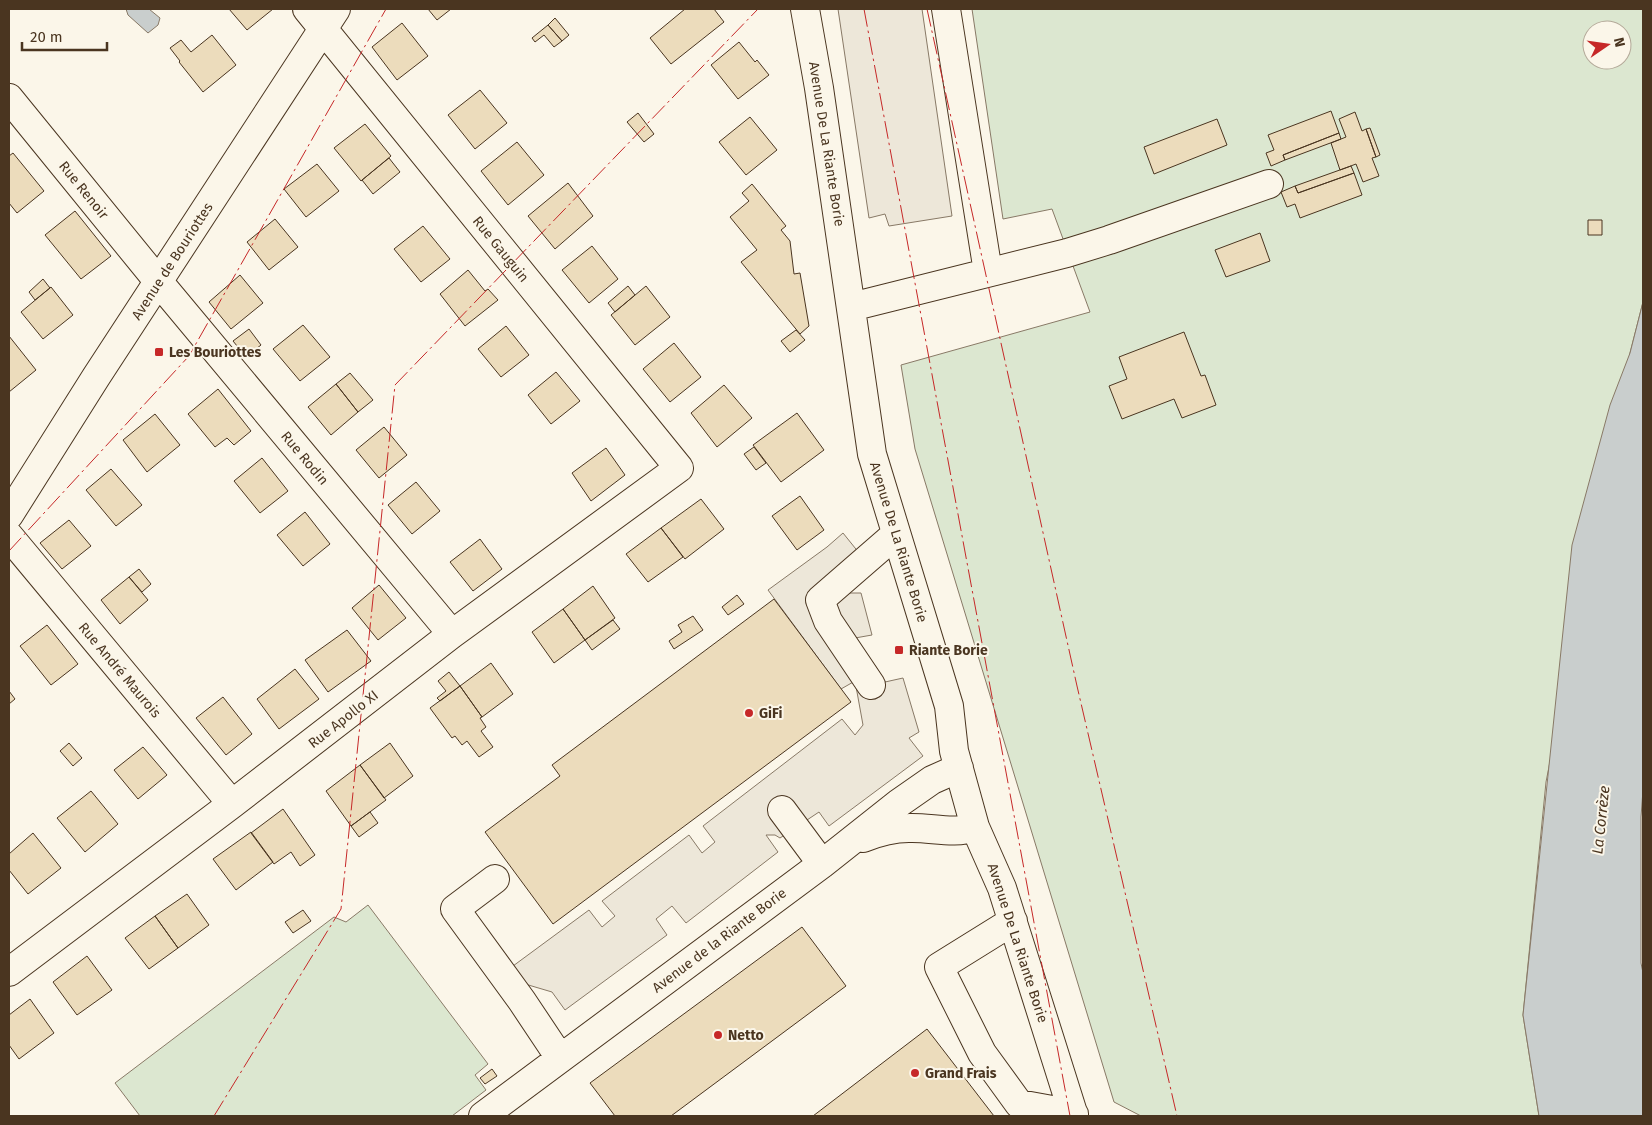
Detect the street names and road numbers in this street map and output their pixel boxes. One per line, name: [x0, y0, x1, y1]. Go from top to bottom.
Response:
street label: Avenue De La Riante Borie: [805, 60, 848, 228]
street label: Rue Renoir: [55, 158, 112, 223]
street label: Avenue de Bouriottes: [128, 199, 217, 323]
street label: Rue Gauguin: [469, 213, 532, 286]
street label: Rue Rodin: [277, 428, 332, 489]
street label: Avenue De La Riante Borie: [866, 460, 931, 624]
street label: Rue André Maurois: [75, 619, 165, 722]
street label: Rue Apollo XI: [305, 687, 382, 752]
street label: Avenue De La Riante Borie: [984, 861, 1051, 1025]
street label: Avenue de la Riante Borie: [649, 884, 790, 996]

